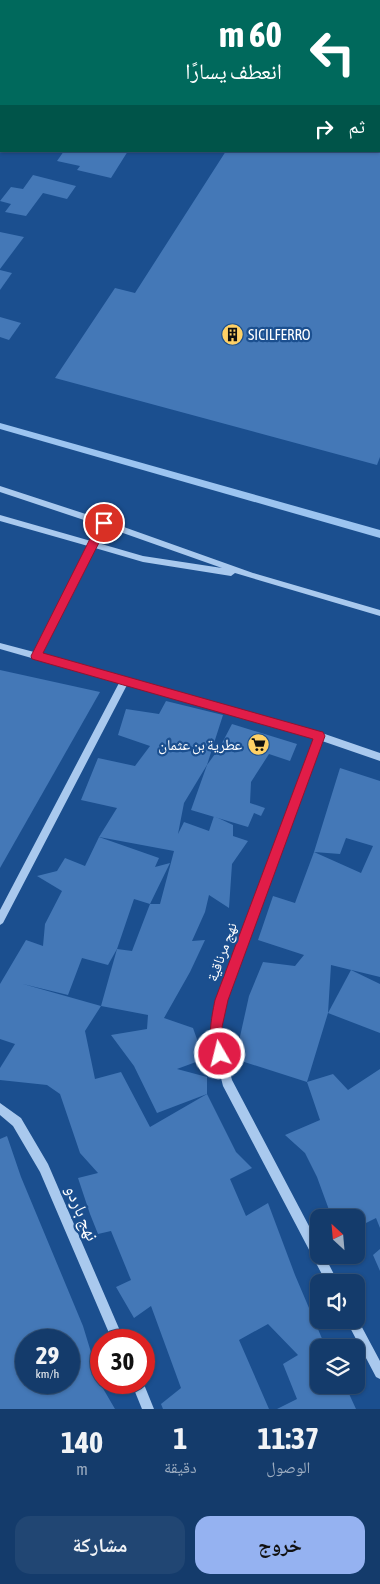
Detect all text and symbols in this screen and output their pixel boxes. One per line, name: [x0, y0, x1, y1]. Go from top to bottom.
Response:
text: 60 m: [219, 14, 282, 54]
icon: left: [300, 20, 365, 85]
text: انعطف يسارًا: [185, 58, 282, 84]
icon: right: [310, 115, 338, 143]
text: ثم: [348, 115, 365, 137]
building icon: SICILFERRO: [220, 323, 244, 347]
place label: SICILFERRO: [248, 326, 311, 343]
pin: [83, 502, 125, 544]
icon: arrive: [90, 509, 118, 537]
supermarket icon: عطرية بن عثمان: [246, 733, 270, 757]
place label: عطرية بن عثمان: [158, 736, 242, 755]
street label: نهج مرناقية: [203, 920, 242, 984]
position arrow: [193, 1027, 245, 1079]
street label: نهج باردو: [60, 1182, 104, 1245]
north arrow: [310, 1209, 365, 1264]
map controls: [310, 1209, 365, 1394]
button: sound: [310, 1274, 365, 1329]
speed limit sign: 30: [90, 1329, 155, 1394]
button: layers: [310, 1339, 365, 1394]
text: 29: [36, 1341, 59, 1369]
text: km/h: [36, 1367, 59, 1381]
text: 1: [173, 1421, 187, 1455]
text: 11:37: [257, 1421, 319, 1455]
text: 140: [61, 1425, 103, 1459]
text: دقيقة: [164, 1458, 197, 1476]
text: الوصول: [266, 1458, 310, 1476]
text: m: [76, 1460, 88, 1478]
button: مشاركة: [15, 1516, 185, 1574]
button: خروج: [195, 1516, 365, 1574]

